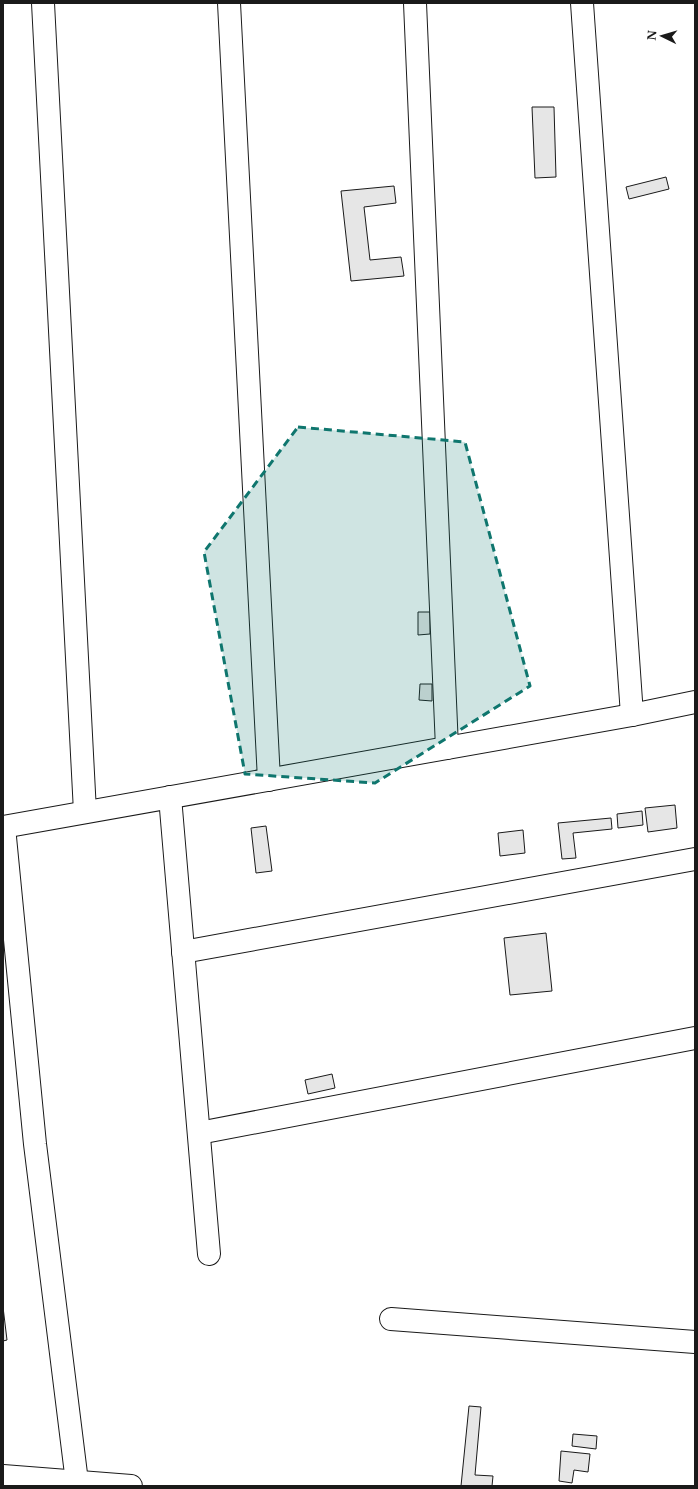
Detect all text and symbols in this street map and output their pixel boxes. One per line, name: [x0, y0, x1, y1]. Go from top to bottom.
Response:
north arrow: [642, 16, 682, 56]
text: N: [645, 29, 660, 41]

